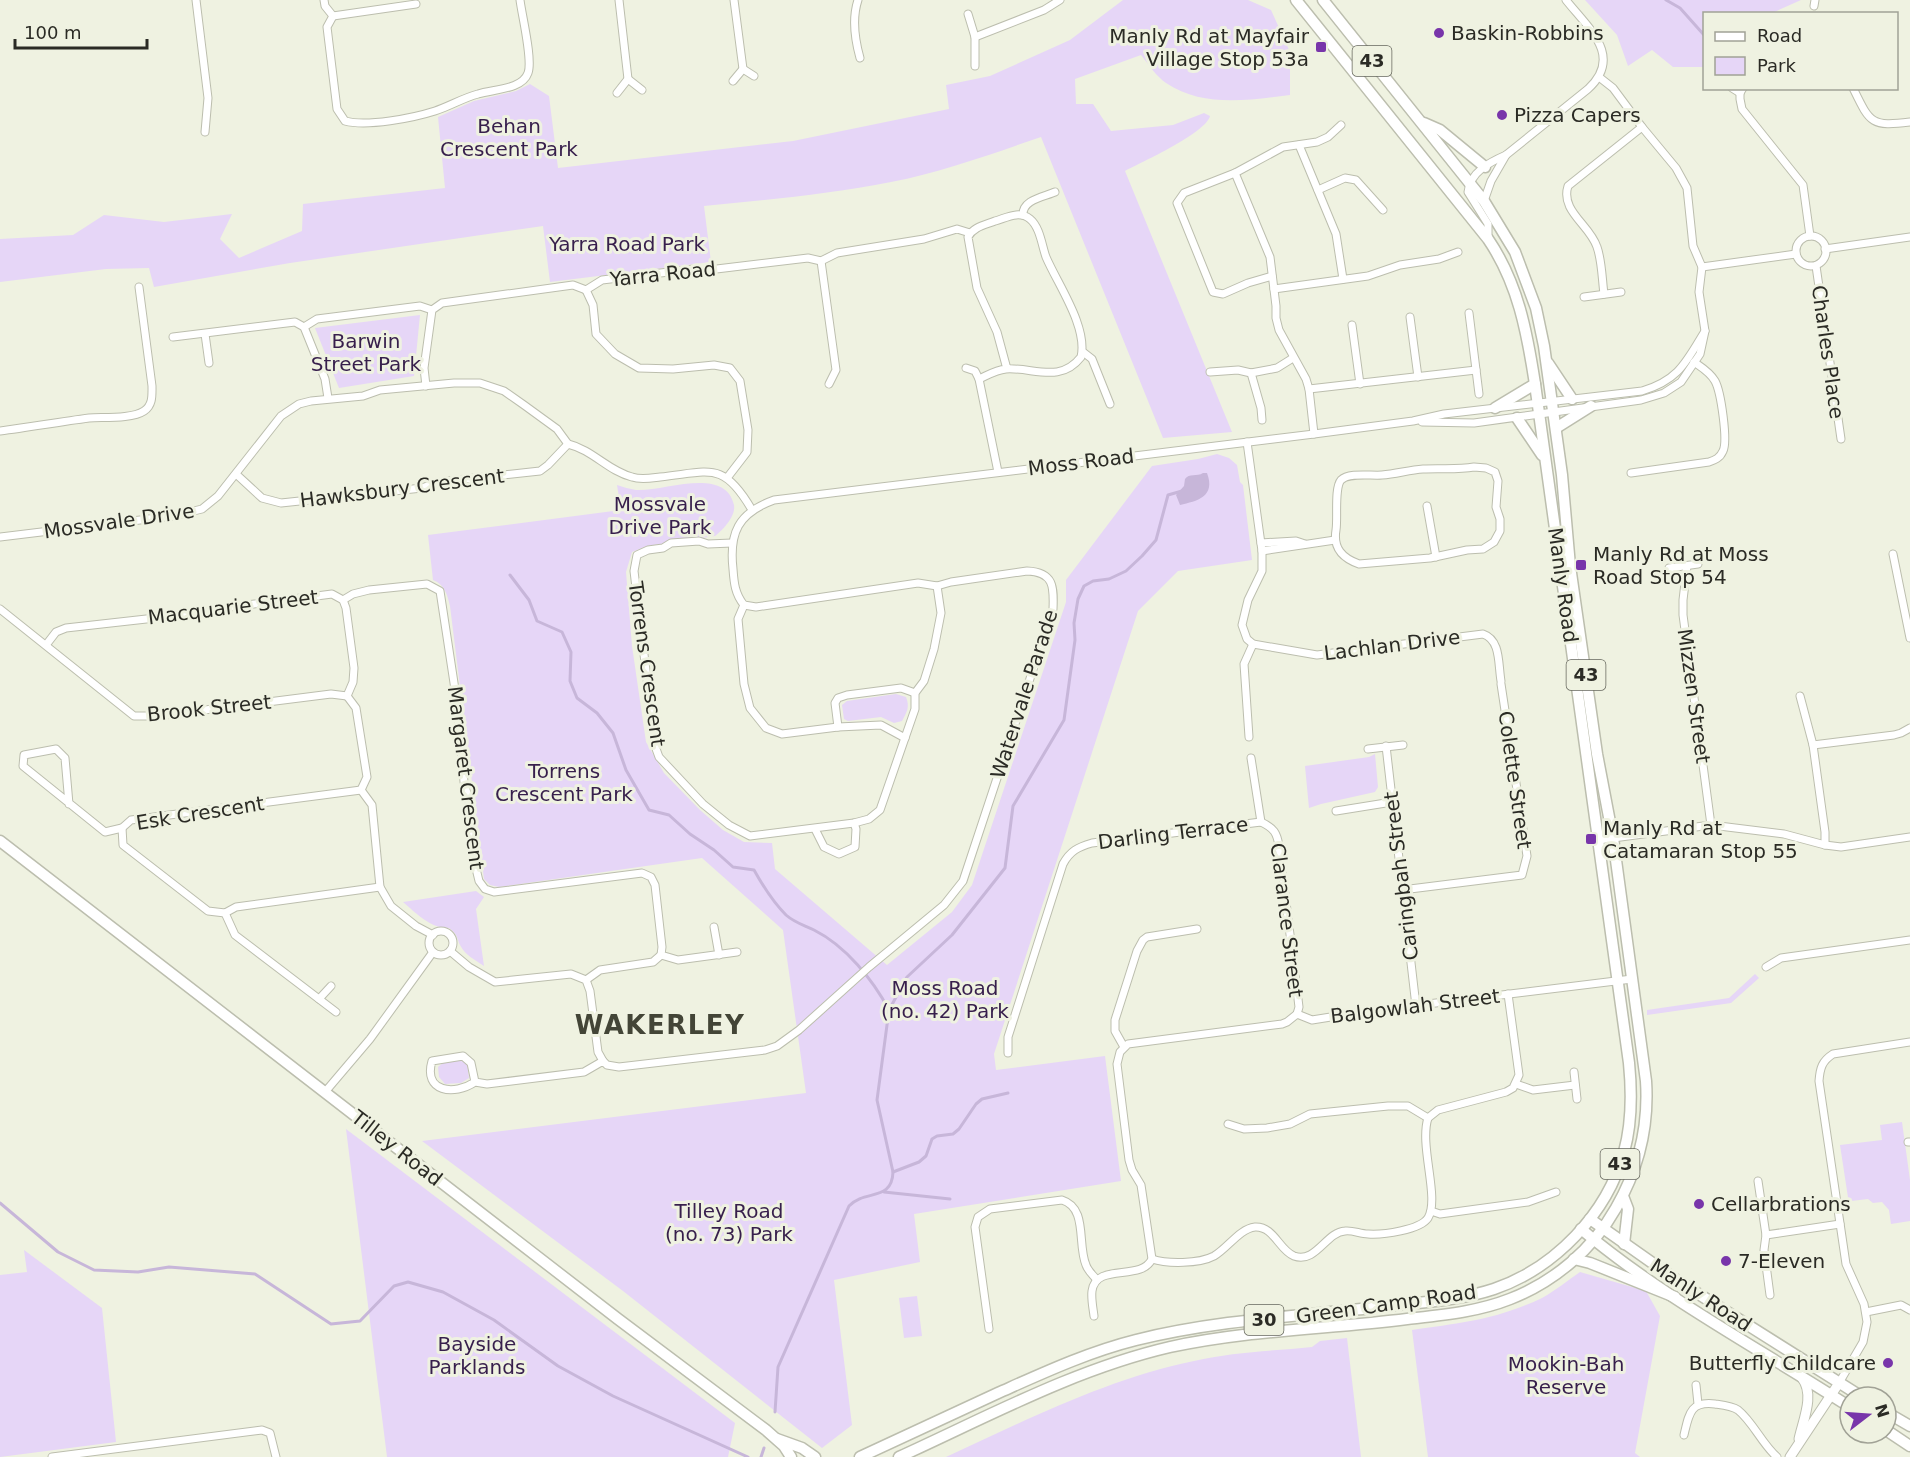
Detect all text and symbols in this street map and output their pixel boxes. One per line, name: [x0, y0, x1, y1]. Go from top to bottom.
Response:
scale bar: [15, 12, 147, 50]
legend: [1703, 12, 1898, 90]
place label: Baskin-Robbins: [1451, 21, 1604, 45]
text: 100 m: [24, 22, 82, 43]
place label: Manly Rd at Mayfair Village Stop 53a: [1109, 24, 1310, 71]
text: Road: [1757, 25, 1802, 46]
marker: Baskin-Robbins: [1432, 26, 1446, 40]
marker: Manly Rd at Mayfair Village Stop 53a: [1314, 40, 1328, 54]
road number: 43: [1352, 46, 1392, 76]
text: Park: [1757, 55, 1796, 76]
place label: Pizza Capers: [1514, 103, 1641, 127]
marker: Pizza Capers: [1495, 108, 1509, 122]
park label: Behan Crescent Park: [440, 114, 578, 161]
park label: Yarra Road Park: [548, 232, 706, 256]
street label: Yarra Road: [608, 256, 717, 292]
street label: Charles Place: [1807, 284, 1849, 420]
park label: Barwin Street Park: [311, 329, 422, 376]
street label: Moss Road: [1026, 444, 1136, 480]
street label: Hawksbury Crescent: [298, 464, 506, 512]
park label: Mossvale Drive Park: [609, 492, 712, 539]
street label: Mossvale Drive: [42, 499, 196, 543]
street label: Manly Road: [1543, 526, 1583, 644]
place label: Manly Rd at Moss Road Stop 54: [1593, 542, 1769, 589]
marker: Manly Rd at Moss Road Stop 54: [1574, 558, 1588, 572]
street label: Torrens Crescent: [623, 579, 671, 748]
street label: Macquarie Street: [146, 585, 320, 629]
street label: Watervale Parade: [985, 606, 1063, 782]
street label: Lachlan Drive: [1322, 625, 1462, 665]
street label: Mizzen Street: [1673, 627, 1715, 765]
road number: 43: [1566, 660, 1606, 690]
street label: Margaret Crescent: [443, 685, 489, 871]
street label: Brook Street: [146, 690, 272, 726]
street label: Colette Street: [1493, 709, 1537, 851]
park label: Torrens Crescent Park: [495, 759, 633, 806]
street label: Caringbah Street: [1379, 790, 1423, 962]
street label: Esk Crescent: [134, 791, 266, 835]
street label: Darling Terrace: [1096, 812, 1250, 854]
place label: Manly Rd at Catamaran Stop 55: [1603, 816, 1798, 863]
marker: Manly Rd at Catamaran Stop 55: [1584, 832, 1598, 846]
street label: Clarance Street: [1266, 841, 1308, 999]
park label: Moss Road (no. 42) Park: [881, 976, 1009, 1023]
street label: Balgowlah Street: [1329, 984, 1501, 1028]
district label: WAKERLEY: [575, 1010, 745, 1040]
street label: Tilley Road: [346, 1104, 447, 1191]
road number: 43: [1600, 1149, 1640, 1179]
place label: Cellarbrations: [1711, 1192, 1851, 1216]
marker: Cellarbrations: [1692, 1197, 1706, 1211]
park label: Tilley Road (no. 73) Park: [665, 1199, 793, 1246]
place label: 7-Eleven: [1738, 1249, 1825, 1273]
street label: Manly Road: [1646, 1253, 1756, 1337]
marker: 7-Eleven: [1719, 1254, 1733, 1268]
street label: Green Camp Road: [1294, 1279, 1478, 1329]
road number: 30: [1244, 1305, 1284, 1335]
park label: Bayside Parklands: [429, 1332, 525, 1379]
place label: Butterfly Childcare: [1689, 1351, 1876, 1375]
park label: Mookin-Bah Reserve: [1508, 1352, 1624, 1399]
marker: Butterfly Childcare: [1881, 1356, 1895, 1370]
north arrow: [1838, 1385, 1898, 1445]
text: N: [1871, 1402, 1893, 1420]

